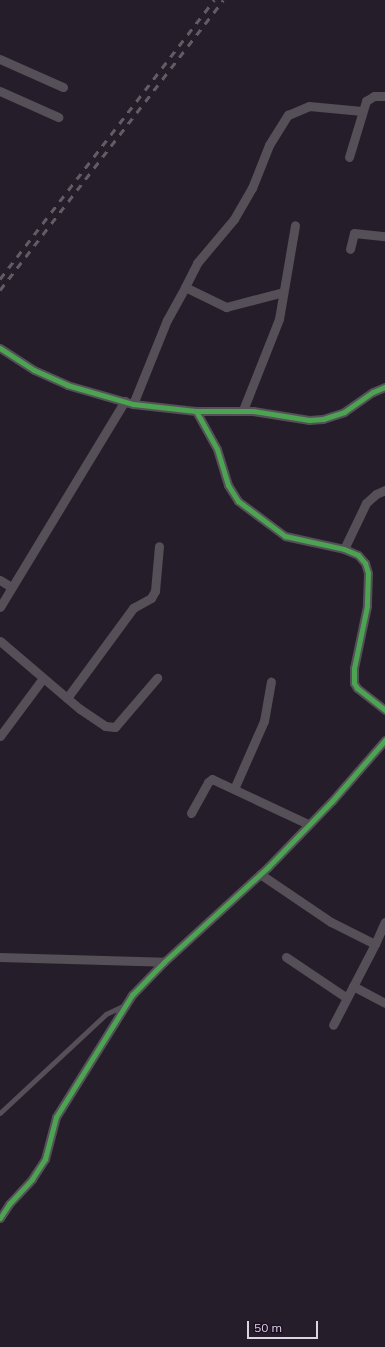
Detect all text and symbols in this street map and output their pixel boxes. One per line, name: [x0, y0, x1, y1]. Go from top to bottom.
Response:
scale bar: [249, 1313, 320, 1339]
text: 50 m: [254, 1320, 282, 1335]

